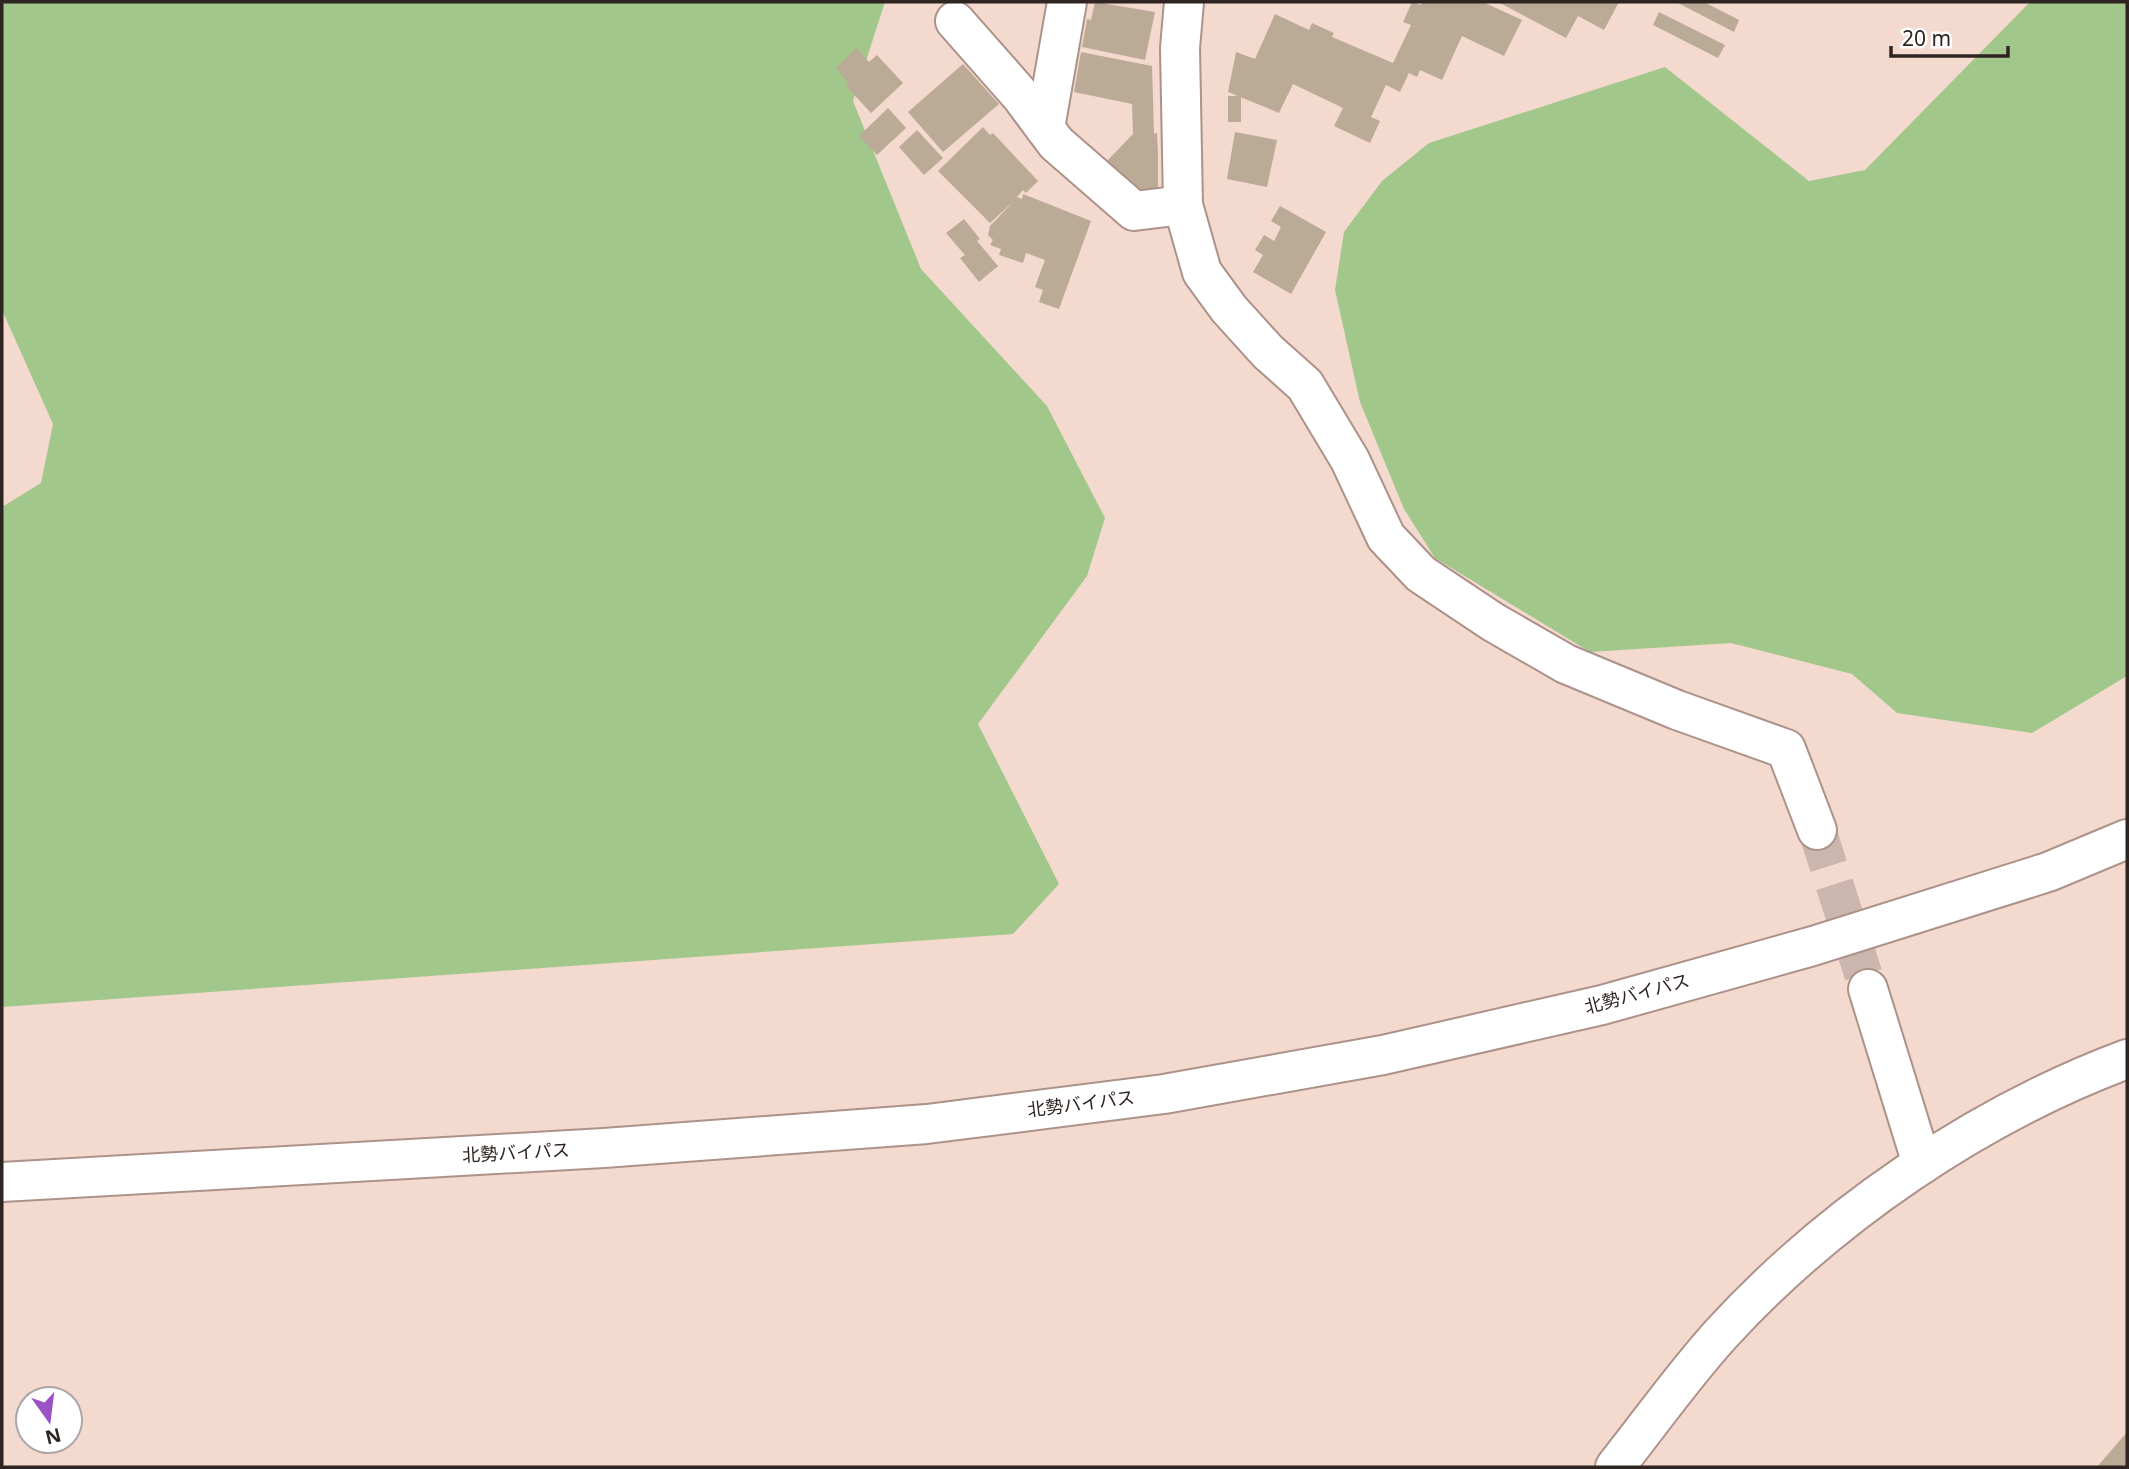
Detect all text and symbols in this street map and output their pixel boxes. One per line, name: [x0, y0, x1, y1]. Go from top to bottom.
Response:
scale bar: [1891, 14, 2008, 58]
text: 20 m: [1902, 24, 1951, 52]
street label: 北勢バイパス: [1582, 968, 1692, 1019]
street label: 北勢バイパス: [1026, 1085, 1136, 1121]
street label: 北勢バイパス: [462, 1137, 570, 1167]
north arrow: [14, 1385, 84, 1455]
text: N: [42, 1422, 64, 1451]

